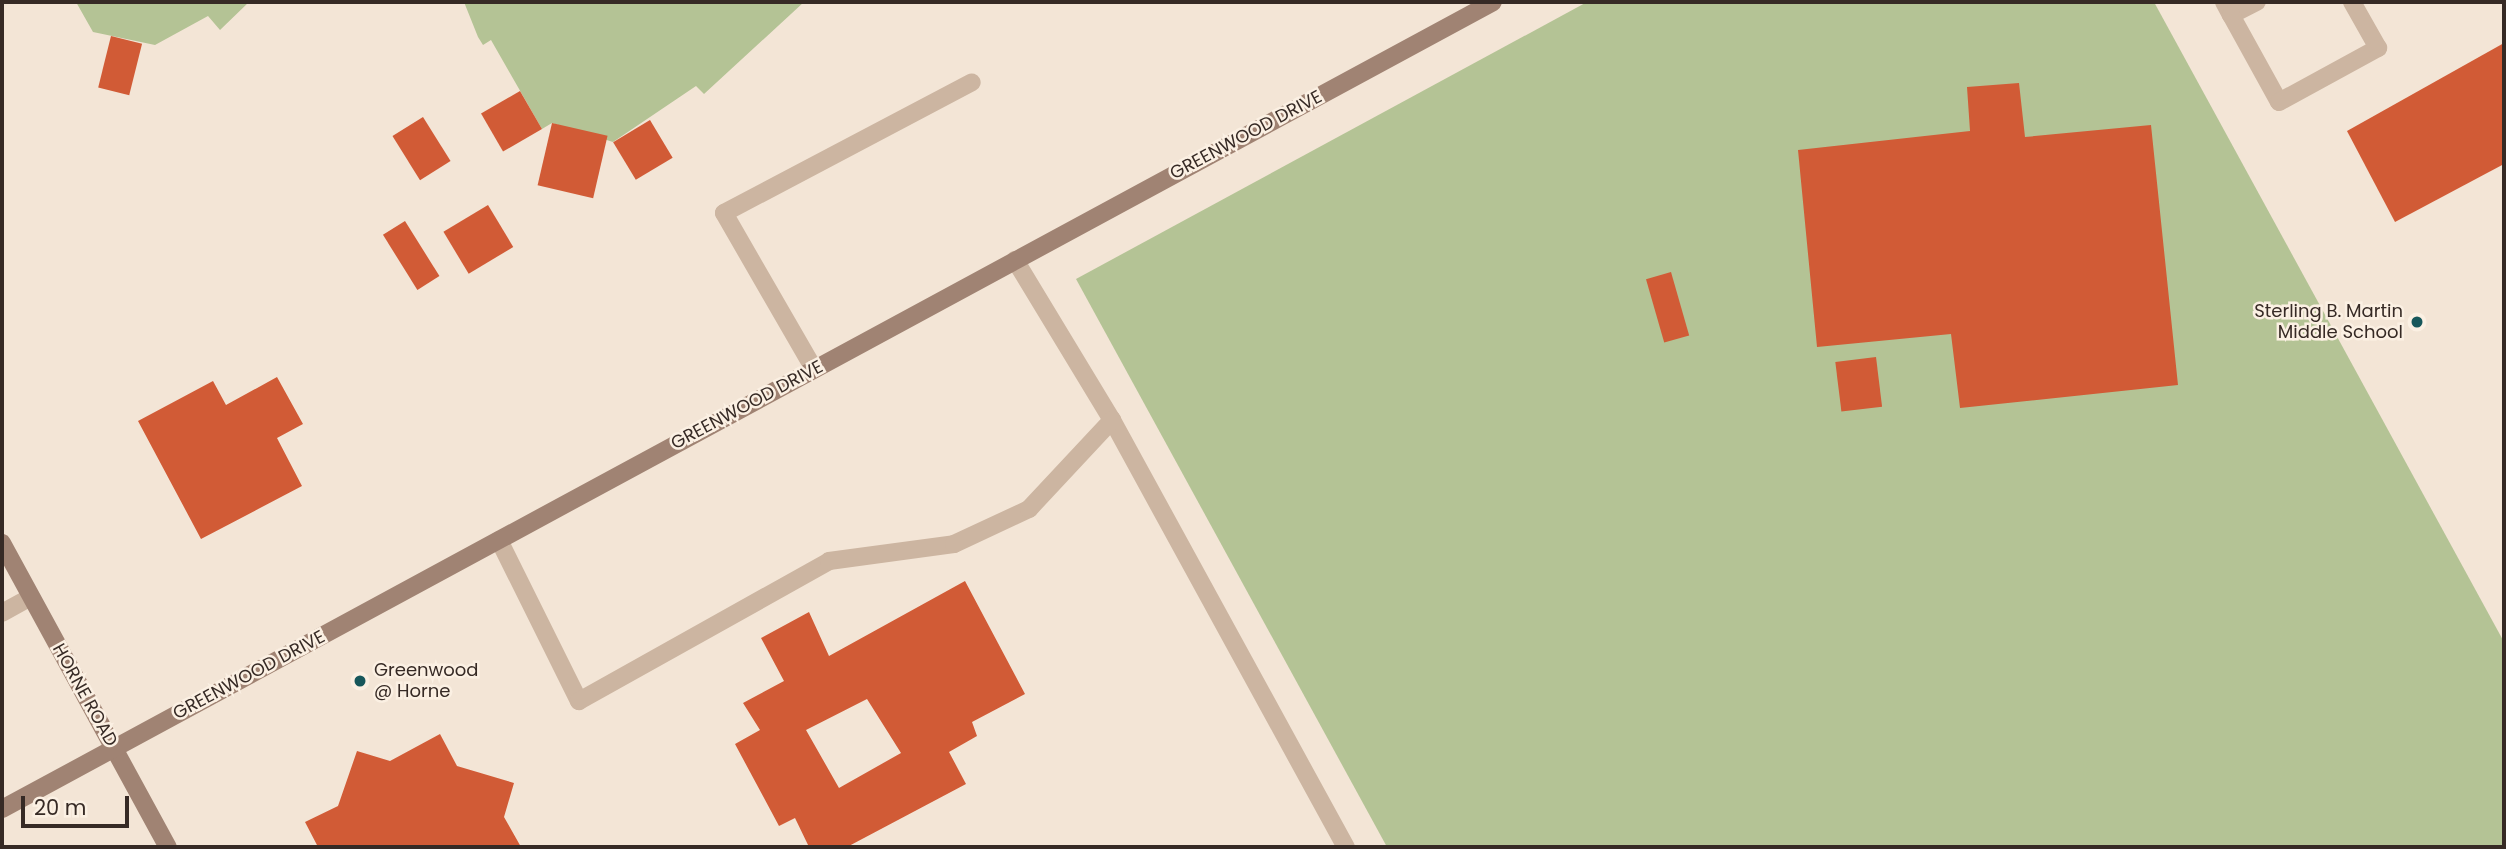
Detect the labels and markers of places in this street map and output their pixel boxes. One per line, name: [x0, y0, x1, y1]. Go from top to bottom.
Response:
place label: Sterling B. Martin Middle School: [2254, 301, 2403, 344]
marker: Sterling B. Martin Middle School: [2409, 314, 2425, 330]
place label: Greenwood @ Horne: [374, 660, 479, 702]
marker: Greenwood @ Horne: [352, 673, 368, 689]

